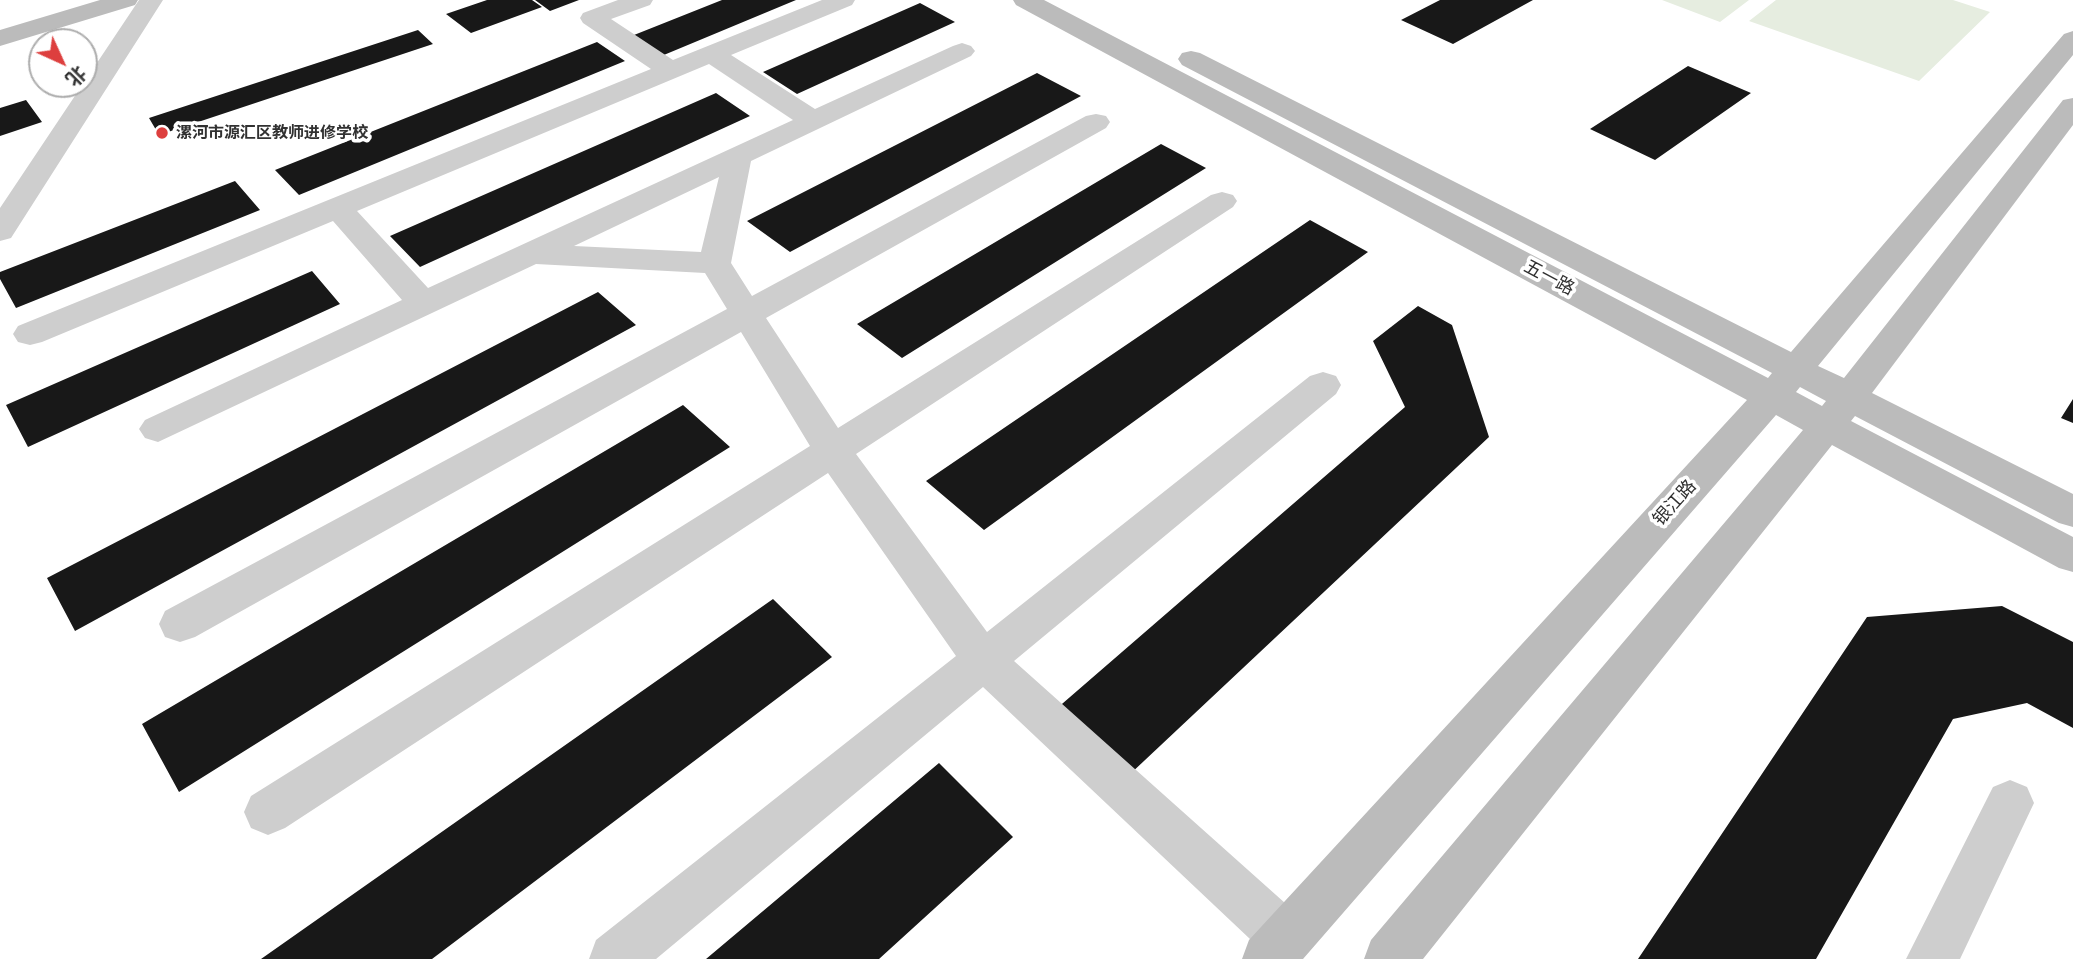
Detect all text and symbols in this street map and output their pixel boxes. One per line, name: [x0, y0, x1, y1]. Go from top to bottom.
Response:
north arrow: [28, 28, 98, 98]
text: 北: [61, 61, 92, 92]
place label: 漯河市源汇区教师进修学校: [176, 123, 368, 143]
marker: 漯河市源汇区教师进修学校: [154, 125, 170, 141]
street label: 五一路: [1520, 256, 1578, 300]
street label: 银江路: [1649, 476, 1701, 530]

